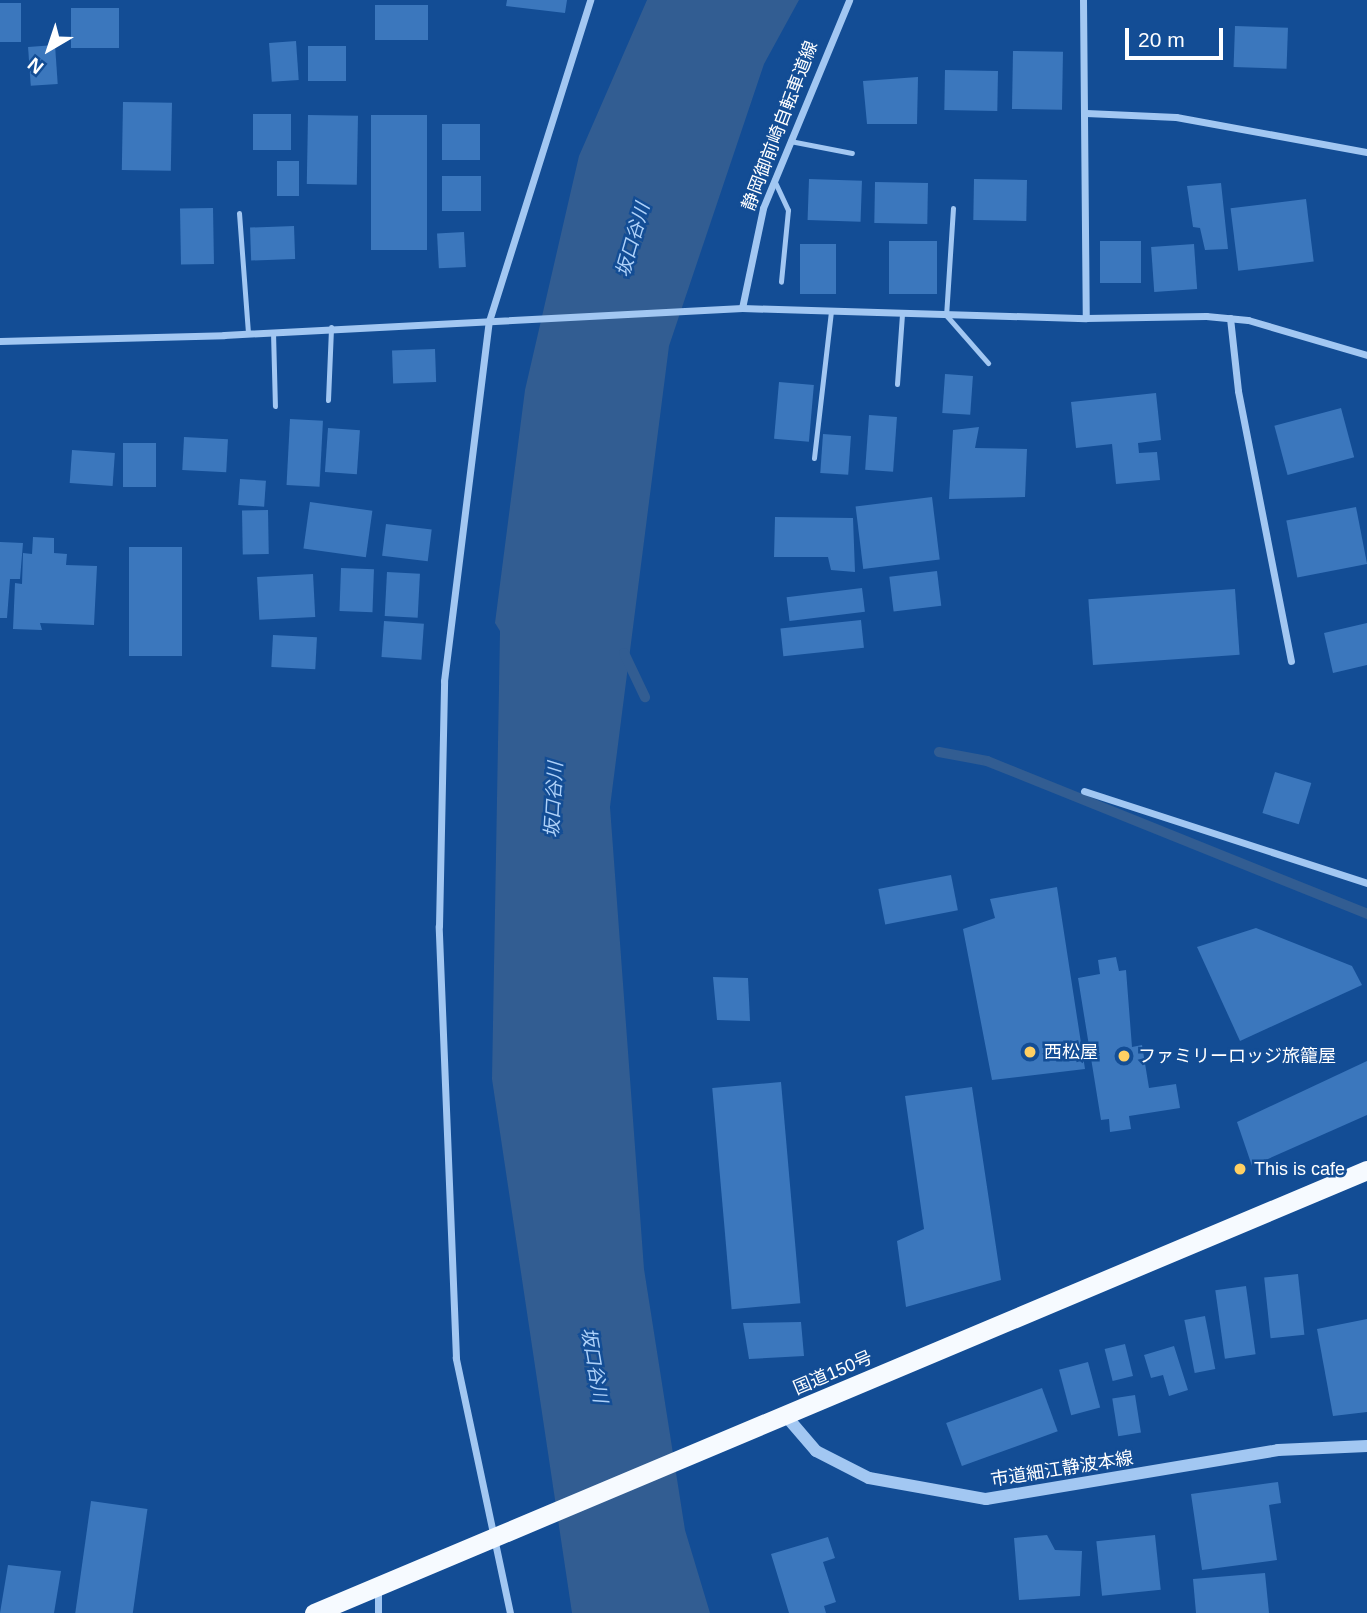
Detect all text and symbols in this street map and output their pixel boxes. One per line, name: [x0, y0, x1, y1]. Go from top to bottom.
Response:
north arrow: [14, 14, 84, 84]
scale bar: [1129, 14, 1227, 58]
text: 20 m: [1138, 28, 1185, 51]
street label: 静岡御前崎自転車道線: [738, 38, 822, 214]
text: N: [24, 53, 47, 78]
water label: 坂口谷川: [612, 200, 654, 280]
water label: 坂口谷川: [541, 761, 567, 839]
place label: 西松屋: [1044, 1041, 1098, 1063]
marker: 西松屋: [1022, 1044, 1038, 1060]
place label: ファミリーロッジ旅籠屋: [1138, 1045, 1336, 1067]
marker: ファミリーロッジ旅籠屋: [1116, 1048, 1132, 1064]
place label: This is cafe: [1254, 1158, 1345, 1180]
marker: This is cafe: [1232, 1161, 1248, 1177]
water label: 坂口谷川: [576, 1326, 612, 1404]
street label: 国道150号: [790, 1347, 876, 1399]
street label: 市道細江静波本線: [989, 1447, 1135, 1491]

